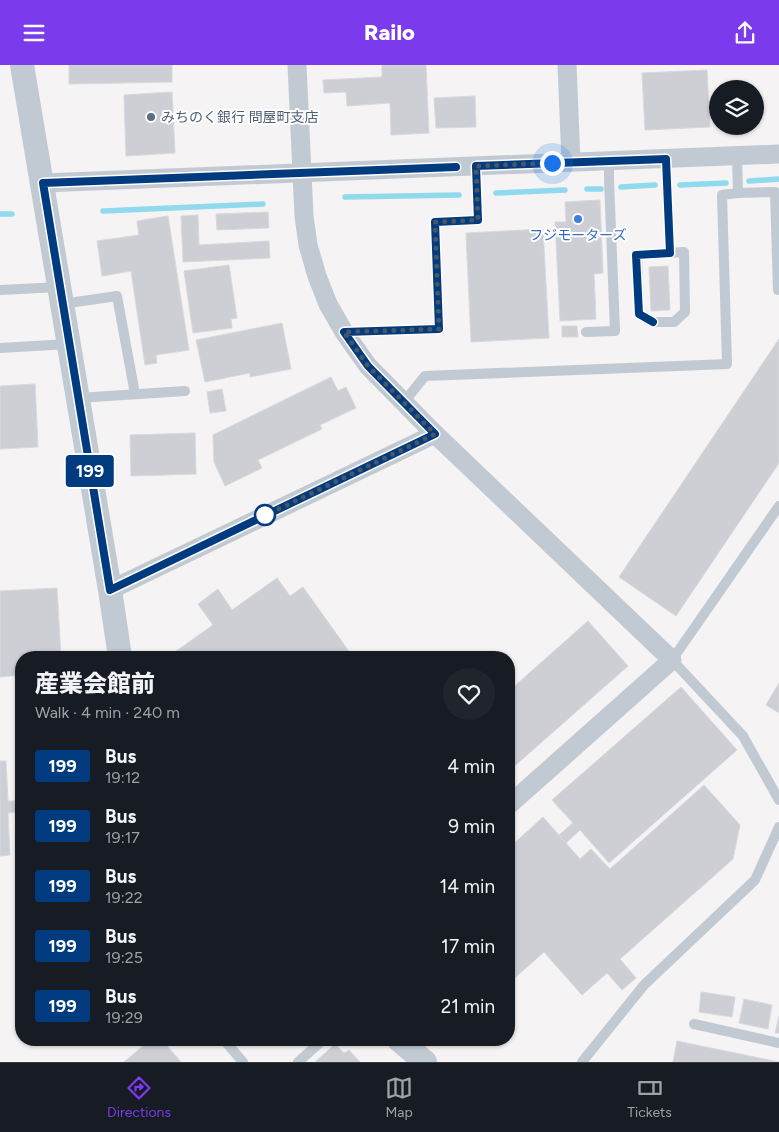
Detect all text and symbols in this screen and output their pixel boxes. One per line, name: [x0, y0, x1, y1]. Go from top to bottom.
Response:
icon: menu: [20, 19, 48, 47]
text: Railo: [364, 19, 415, 46]
icon: share: [731, 19, 759, 47]
map controls: [709, 80, 764, 135]
button: layers: [709, 80, 764, 135]
place label: みちのく銀行 問屋町支店: [161, 109, 318, 126]
marker: みちのく銀行 問屋町支店: [145, 111, 157, 123]
your location: [540, 151, 565, 176]
marker: フジモーターズ: [572, 213, 584, 225]
place label: フジモーターズ: [529, 227, 627, 244]
line badge: 199: [61, 455, 119, 487]
text: 199: [76, 460, 104, 482]
unlabelled marker: [254, 504, 276, 526]
button: heart: [443, 668, 495, 720]
text: 産業会館前: [35, 669, 155, 698]
text: Walk · 4 min · 240 m: [35, 703, 180, 722]
text: Bus: [105, 745, 136, 768]
text: 199: [48, 755, 77, 777]
text: 4 min: [447, 755, 495, 778]
text: 19:12: [105, 768, 140, 787]
text: Bus: [105, 805, 136, 828]
text: 199: [48, 815, 77, 837]
text: 9 min: [448, 815, 495, 838]
text: 19:17: [105, 828, 140, 847]
text: Bus: [105, 865, 136, 888]
text: 199: [48, 875, 77, 897]
text: 14 min: [439, 875, 495, 898]
text: 19:22: [105, 888, 143, 907]
text: Bus: [105, 925, 136, 948]
text: 199: [48, 935, 77, 957]
text: 17 min: [441, 935, 495, 958]
text: 19:25: [105, 948, 143, 967]
text: Bus: [105, 985, 136, 1008]
text: 199: [48, 995, 77, 1017]
text: 21 min: [441, 995, 495, 1018]
text: 19:29: [105, 1008, 143, 1027]
tab: Directions: [107, 1074, 171, 1121]
tab: Map: [385, 1074, 413, 1121]
tab: Tickets: [627, 1074, 672, 1121]

